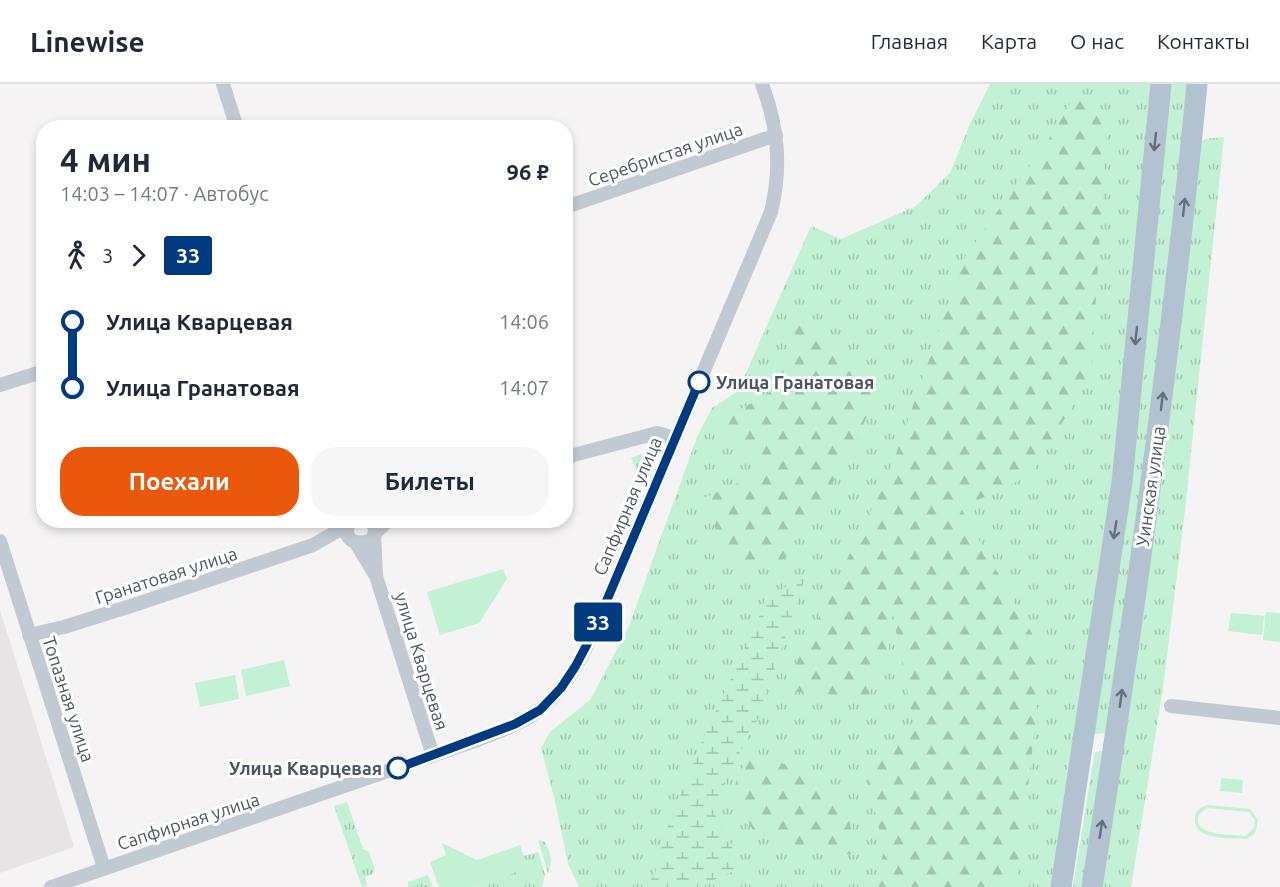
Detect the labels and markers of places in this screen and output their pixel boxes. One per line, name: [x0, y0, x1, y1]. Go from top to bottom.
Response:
marker: Улица Гранатовая: [688, 371, 710, 393]
place label: Улица Гранатовая: [716, 372, 874, 392]
marker: Улица Кварцевая: [387, 757, 409, 779]
place label: Улица Кварцевая: [229, 758, 382, 778]

